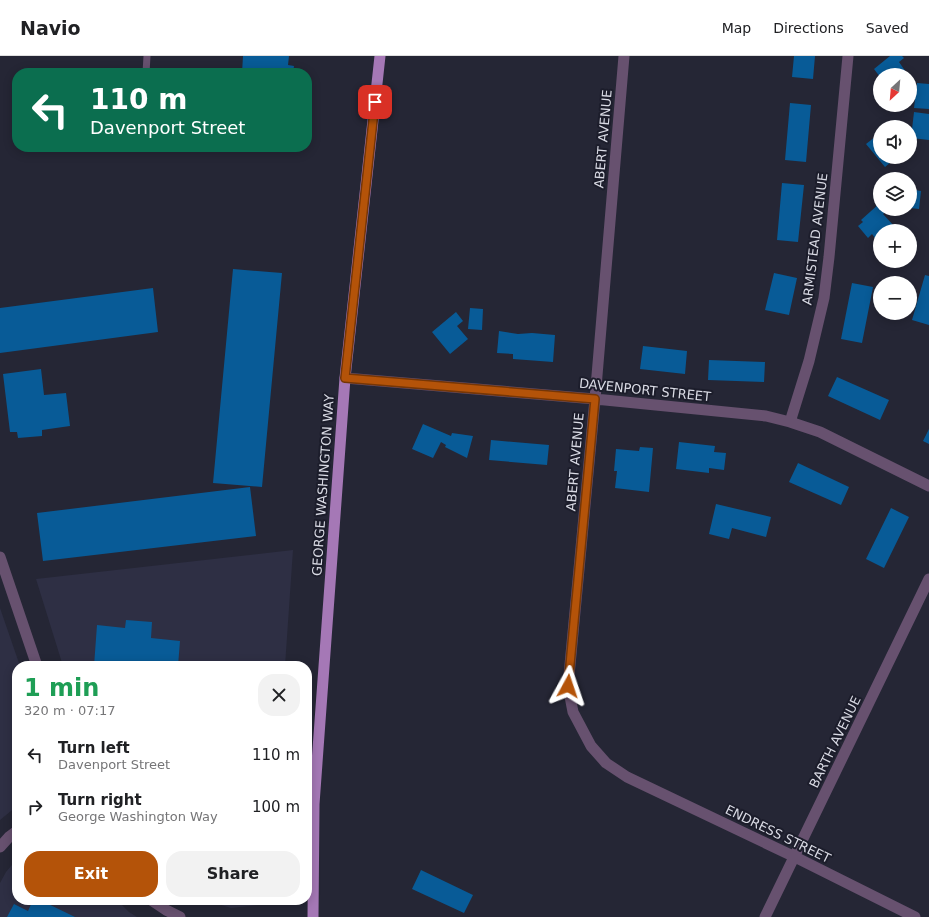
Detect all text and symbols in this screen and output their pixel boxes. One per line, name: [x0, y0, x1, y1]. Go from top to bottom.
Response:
text: Navio: [20, 17, 81, 39]
text: Map: [722, 20, 751, 36]
text: Directions: [773, 20, 844, 36]
text: Saved: [866, 20, 909, 36]
north arrow: [873, 68, 917, 112]
map controls: [873, 68, 917, 320]
text: 110 m: [90, 83, 187, 116]
icon: left: [24, 84, 76, 136]
pin: [358, 85, 392, 119]
street label: ABERT AVENUE: [591, 89, 615, 189]
icon: arrive: [364, 91, 386, 113]
text: Davenport Street: [90, 117, 245, 138]
button: sound: [873, 120, 917, 164]
street label: ARMISTEAD AVENUE: [799, 172, 831, 306]
button: layers: [873, 172, 917, 216]
button: +: [873, 224, 917, 268]
button: −: [873, 276, 917, 320]
street label: DAVENPORT STREET: [578, 376, 712, 404]
street label: GEORGE WASHINGTON WAY: [309, 394, 337, 576]
street label: ABERT AVENUE: [563, 412, 587, 512]
position arrow: [547, 665, 589, 707]
text: 1 min: [24, 674, 99, 702]
button: close: [258, 674, 300, 716]
street label: BARTH AVENUE: [806, 694, 864, 790]
text: 320 m · 07:17: [24, 703, 115, 718]
text: Turn left: [58, 739, 130, 757]
icon: left: [24, 744, 46, 766]
text: 110 m: [252, 746, 300, 764]
text: Davenport Street: [58, 757, 170, 772]
text: Turn right: [58, 791, 142, 809]
icon: right: [24, 796, 46, 818]
text: 100 m: [252, 798, 300, 816]
street label: ENDRESS STREET: [723, 802, 833, 866]
text: George Washington Way: [58, 809, 218, 824]
button: Exit: [24, 851, 158, 897]
button: Share: [166, 851, 300, 897]

